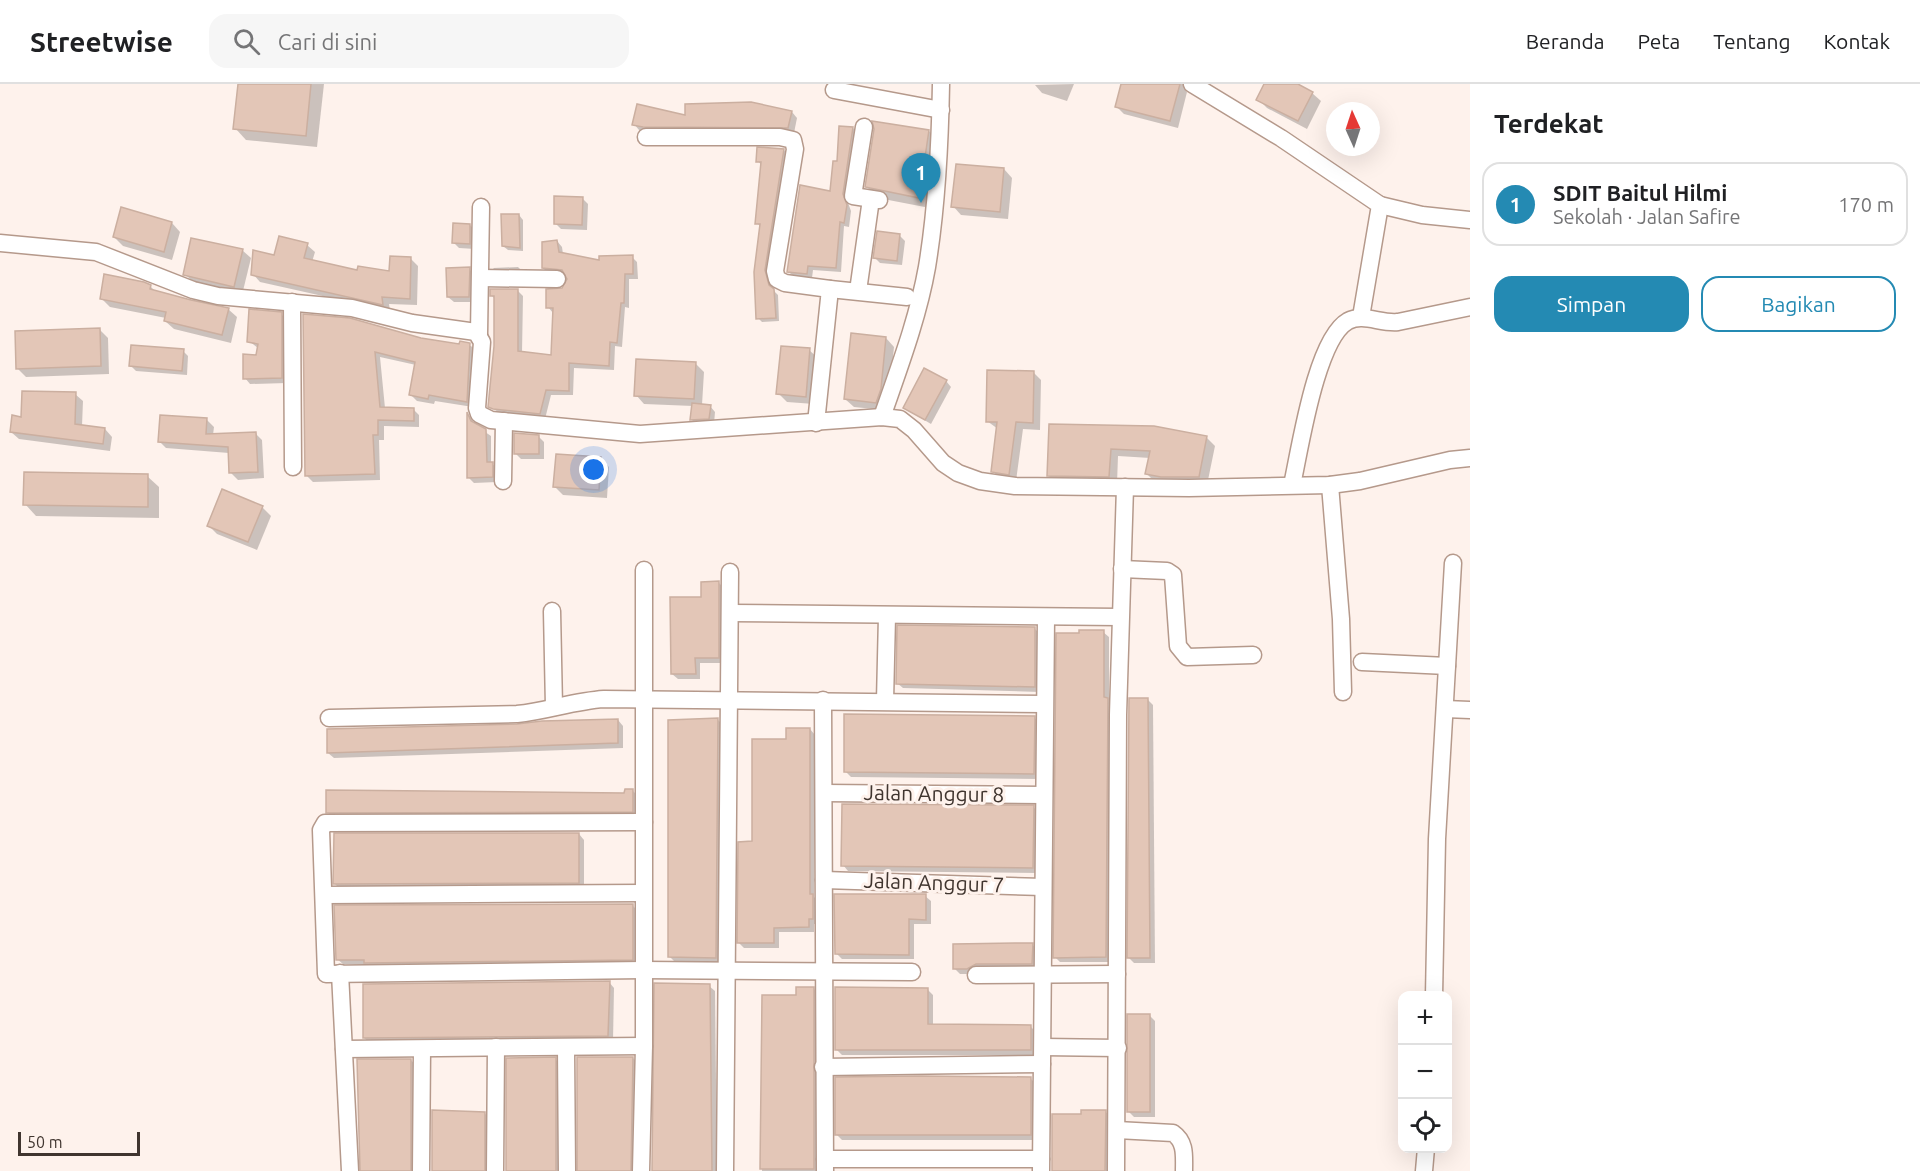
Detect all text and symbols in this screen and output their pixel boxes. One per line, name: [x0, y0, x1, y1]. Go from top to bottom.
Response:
search box: [209, 14, 629, 68]
icon: search: [230, 25, 263, 58]
text: Streetwise: [30, 26, 173, 57]
text: Cari di sini: [278, 29, 377, 54]
text: Beranda: [1526, 29, 1605, 53]
text: Peta: [1638, 29, 1680, 53]
text: Tentang: [1713, 29, 1791, 53]
text: Kontak: [1824, 29, 1890, 53]
north arrow: [1326, 102, 1380, 156]
text: Terdekat: [1494, 109, 1604, 138]
pin: 1: [902, 154, 940, 203]
text: SDIT Baitul Hilmi: [1553, 180, 1727, 205]
text: 1: [1510, 193, 1521, 216]
text: 170 m: [1838, 193, 1894, 216]
text: Sekolah · Jalan Safire: [1553, 205, 1741, 228]
button: Simpan: [1494, 276, 1689, 332]
button: Bagikan: [1701, 276, 1896, 332]
your location: [579, 455, 608, 484]
street label: Jalan Anggur 8: [863, 780, 1005, 806]
street label: Jalan Anggur 7: [863, 868, 1005, 896]
map controls: [1398, 991, 1452, 1153]
button: +: [1398, 991, 1452, 1045]
button: −: [1398, 1045, 1452, 1099]
button: locate: [1398, 1099, 1452, 1153]
scale bar: [18, 1129, 140, 1156]
text: 50 m: [27, 1133, 63, 1151]

